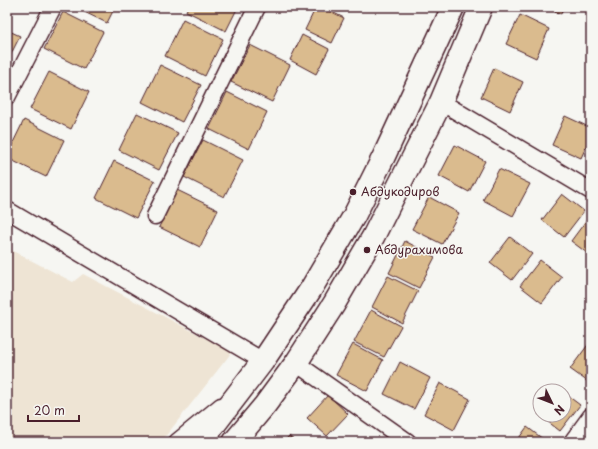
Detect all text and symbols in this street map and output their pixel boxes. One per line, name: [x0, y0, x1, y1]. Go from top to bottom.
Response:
place label: Абдукодиров: [361, 182, 439, 200]
marker: Абдукодиров: [348, 187, 358, 197]
place label: Абдурахимова: [375, 240, 463, 258]
marker: Абдурахимова: [362, 245, 372, 255]
north arrow: [532, 383, 572, 423]
scale bar: [28, 397, 79, 423]
text: 20 m: [34, 401, 65, 419]
text: N: [550, 401, 569, 419]

